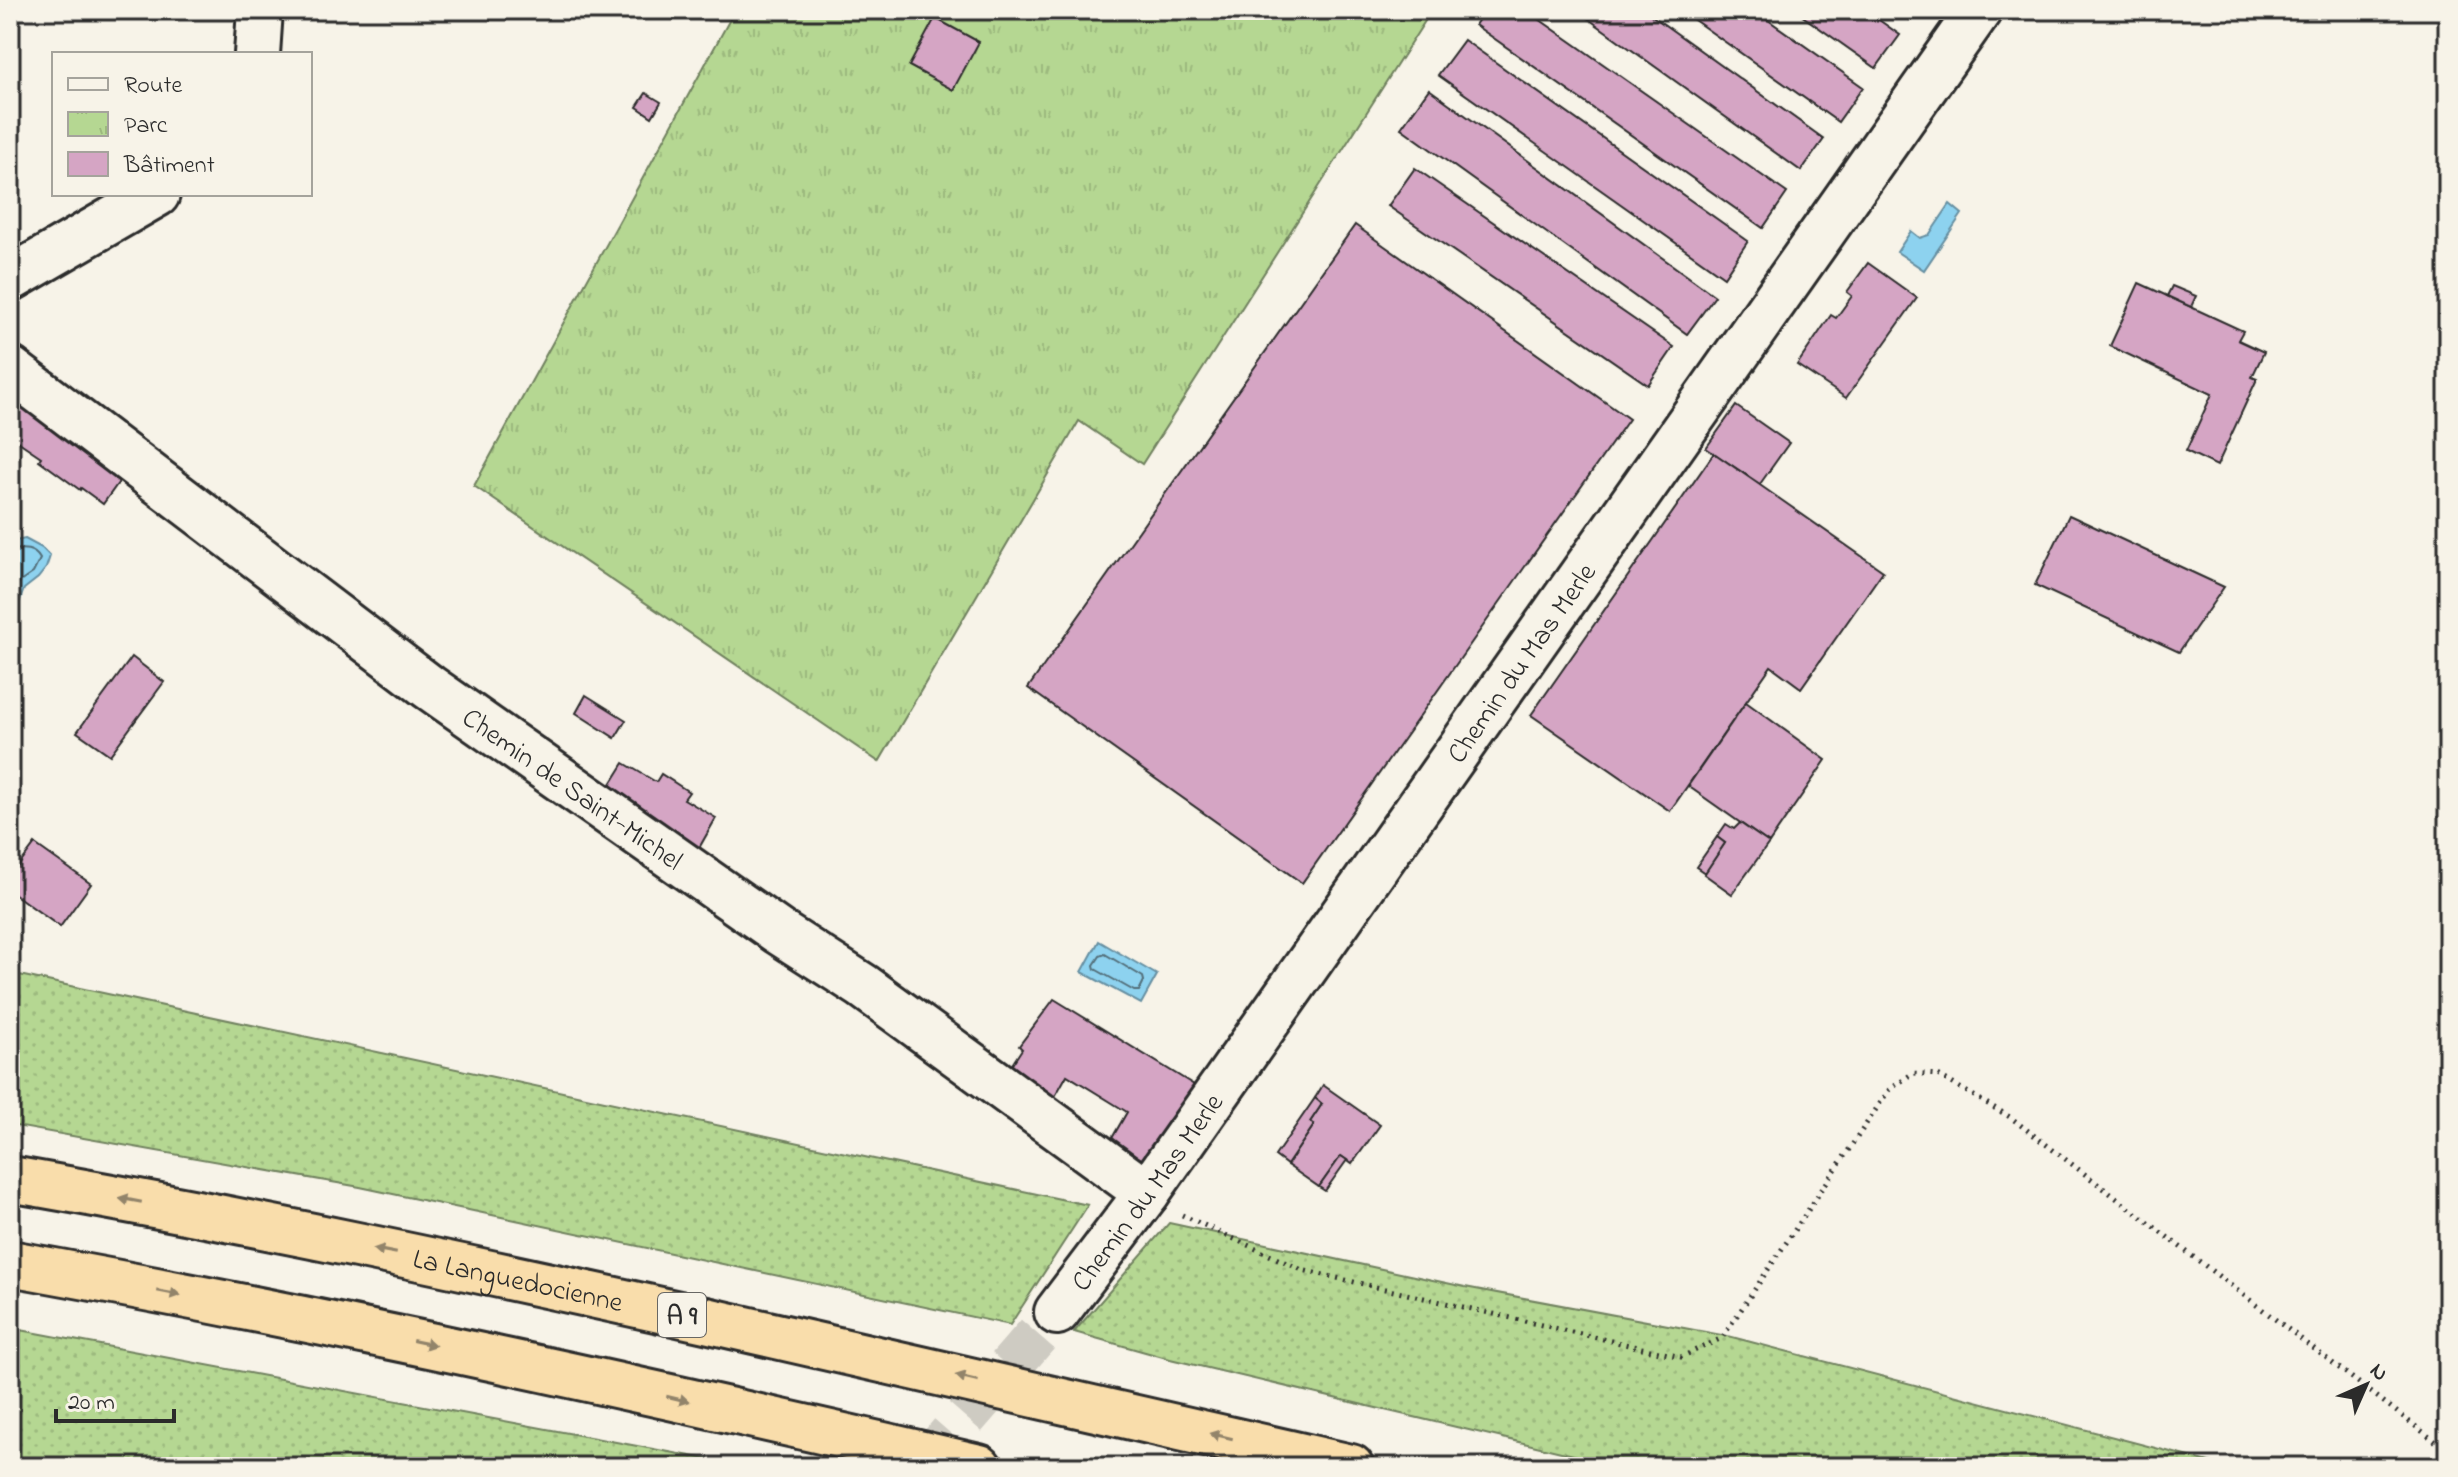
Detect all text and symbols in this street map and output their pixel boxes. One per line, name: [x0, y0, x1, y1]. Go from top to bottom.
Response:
legend: [52, 52, 312, 196]
text: Route: [124, 69, 182, 104]
text: Parc: [124, 109, 168, 144]
text: Bâtiment: [123, 149, 215, 184]
street label: Chemin du Mas Merle: [1438, 555, 1608, 773]
street label: Chemin de Saint-Michel: [452, 699, 690, 882]
street label: Chemin du Mas Merle: [1063, 1085, 1235, 1301]
one-way arrow: [117, 1193, 142, 1206]
street label: La Languedocienne: [409, 1240, 627, 1325]
one-way arrow: [372, 1244, 397, 1257]
one-way arrow: [157, 1287, 182, 1300]
road number: A 9: [658, 1293, 706, 1337]
one-way arrow: [412, 1338, 437, 1350]
north arrow: [2326, 1345, 2406, 1425]
text: N: [2361, 1356, 2395, 1390]
one-way arrow: [954, 1371, 979, 1384]
scale bar: [56, 1373, 174, 1423]
text: 20 m: [68, 1386, 115, 1421]
one-way arrow: [666, 1393, 691, 1405]
one-way arrow: [1208, 1429, 1233, 1442]

